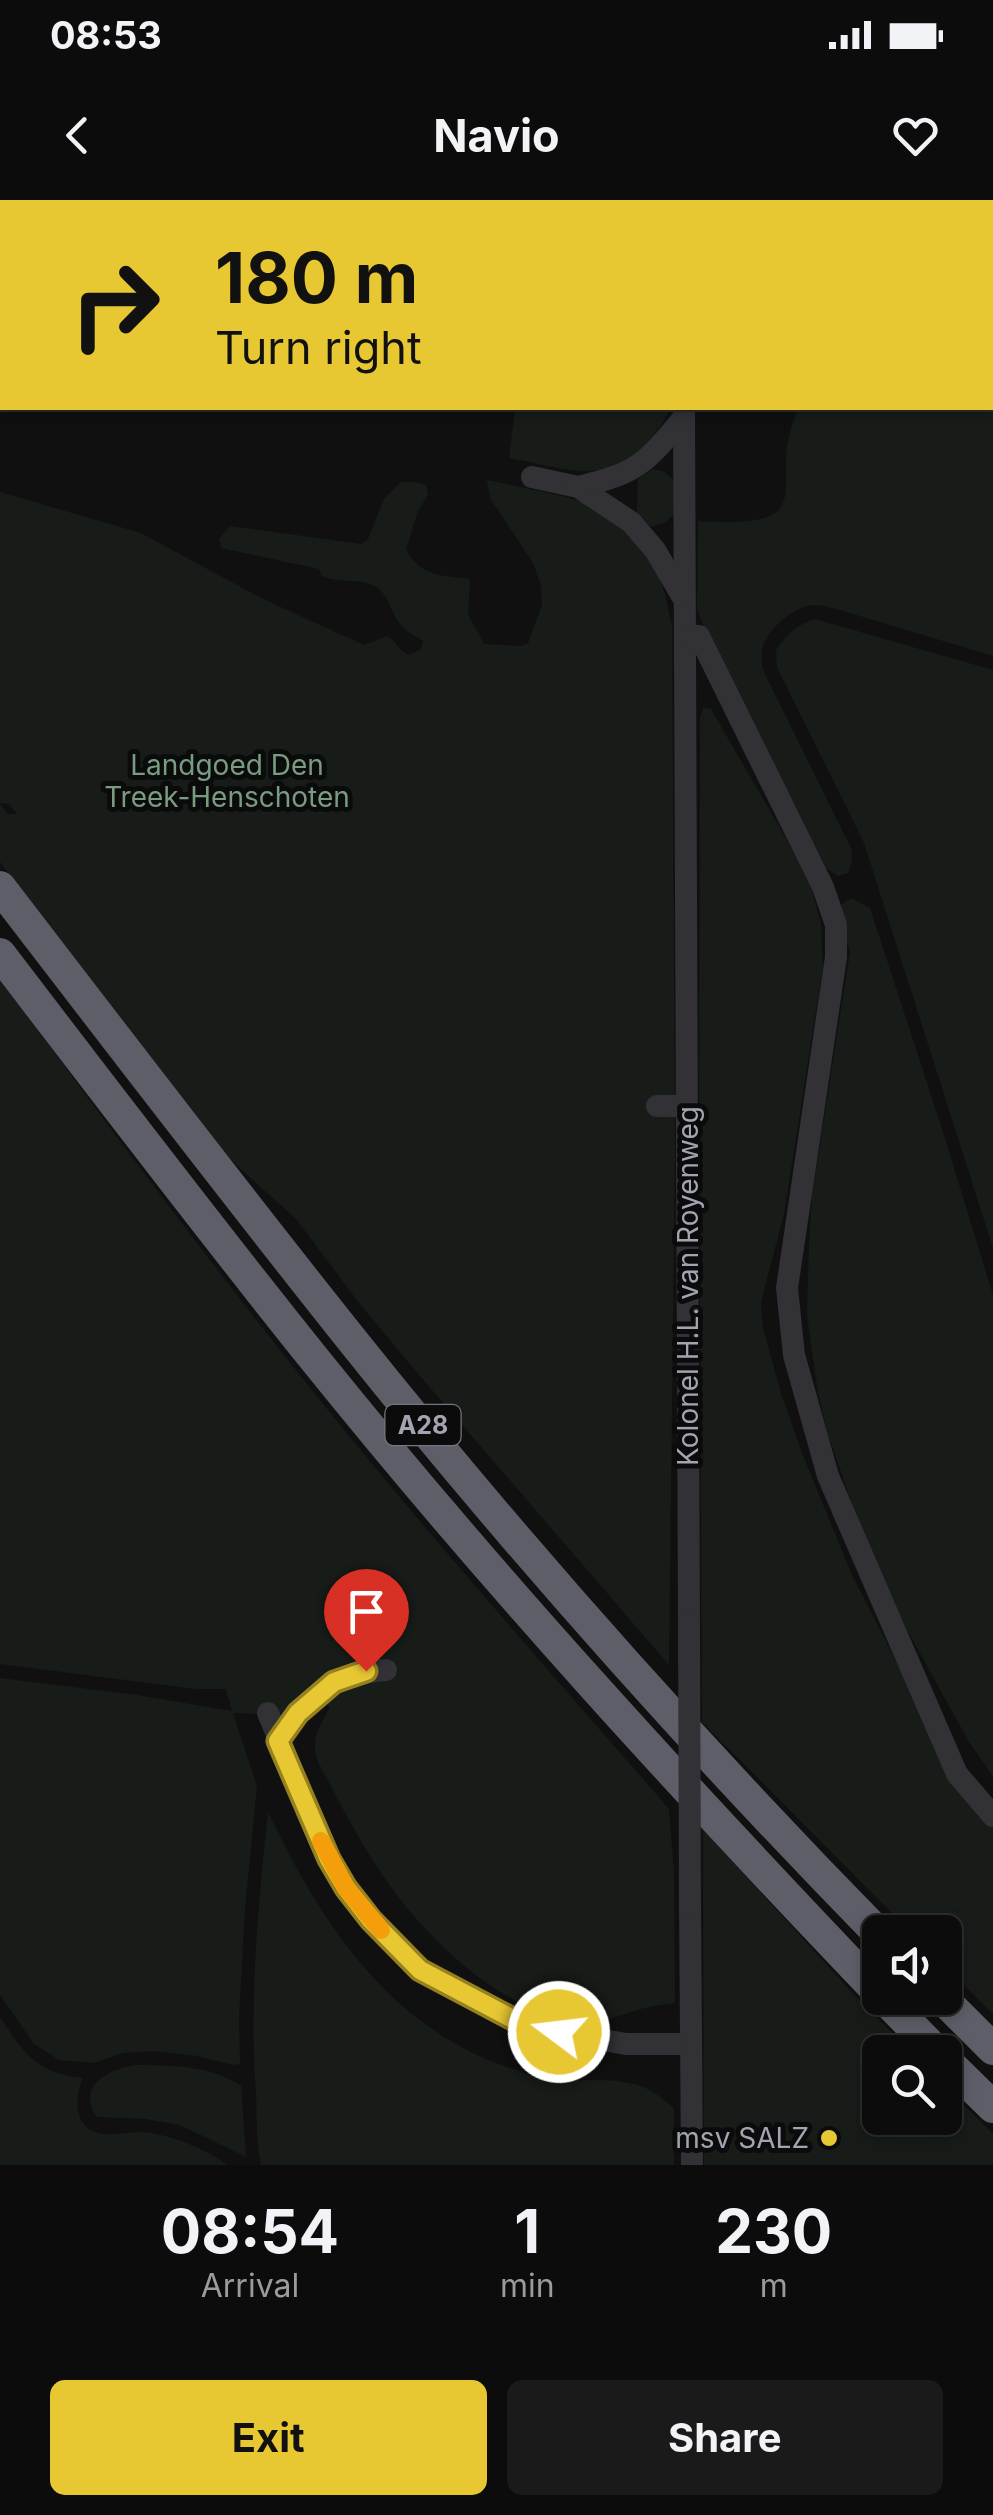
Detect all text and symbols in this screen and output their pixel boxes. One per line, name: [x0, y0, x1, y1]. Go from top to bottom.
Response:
text: 08:53: [50, 12, 162, 58]
icon: back: [50, 108, 105, 163]
text: Navio: [433, 108, 560, 163]
icon: heart: [888, 108, 943, 163]
text: 180 m: [215, 235, 418, 320]
icon: right: [50, 240, 180, 370]
text: Turn right: [215, 320, 422, 375]
park label: Landgoed Den Treek-Henschoten: [104, 748, 350, 814]
street label: Kolonel H.L. van Royenweg: [671, 1106, 705, 1466]
road number: A28: [386, 1405, 460, 1445]
pin: [324, 1569, 409, 1672]
icon: arrive: [339, 1584, 394, 1639]
map controls: [862, 1915, 962, 2135]
button: sound: [862, 1915, 962, 2015]
position arrow: [507, 1980, 611, 2084]
button: search: [862, 2035, 962, 2135]
place label: msv SALZ: [675, 2121, 809, 2155]
marker: msv SALZ: [818, 2127, 840, 2149]
text: 08:54: [161, 2195, 339, 2267]
text: 1: [514, 2195, 540, 2267]
text: 230: [715, 2195, 832, 2267]
text: Arrival: [201, 2266, 299, 2305]
text: min: [500, 2266, 555, 2305]
text: m: [760, 2266, 788, 2305]
button: Exit: [50, 2380, 487, 2495]
button: Share: [507, 2380, 943, 2495]

